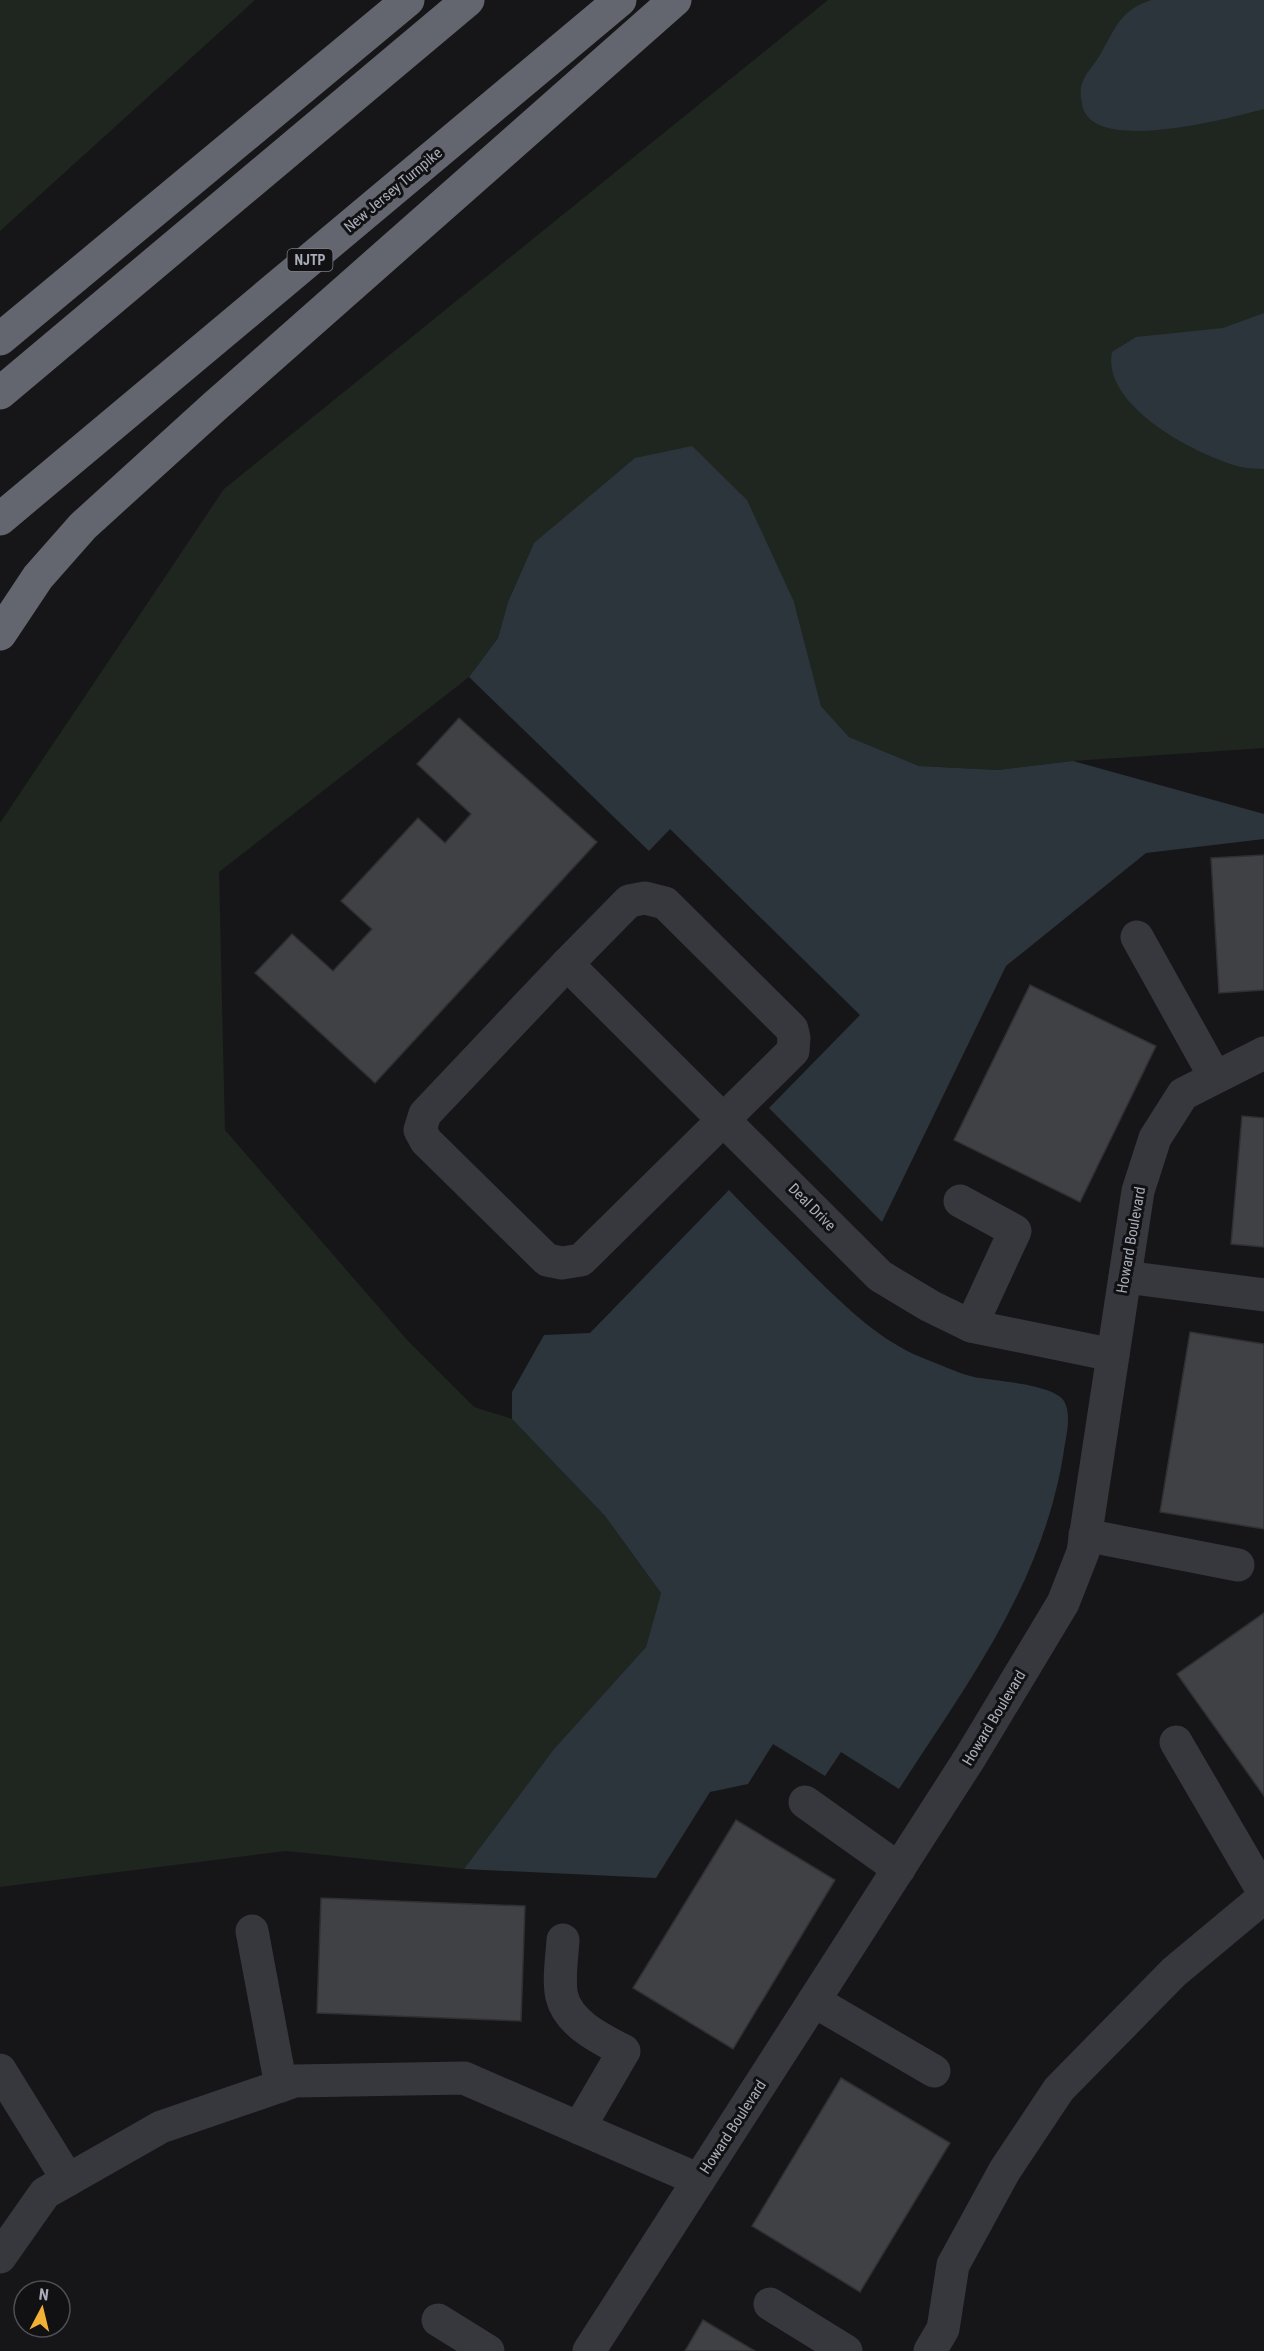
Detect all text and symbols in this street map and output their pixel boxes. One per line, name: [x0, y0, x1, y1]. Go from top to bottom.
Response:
street label: New Jersey Turnpike: [340, 144, 446, 236]
road number: NJTP: [288, 249, 332, 271]
street label: Deal Drive: [785, 1180, 839, 1234]
street label: Howard Boulevard: [1113, 1185, 1149, 1295]
street label: Howard Boulevard: [959, 1667, 1029, 1769]
street label: Howard Boulevard: [696, 2077, 770, 2177]
north arrow: [12, 2279, 72, 2339]
text: N: [38, 2285, 50, 2305]

